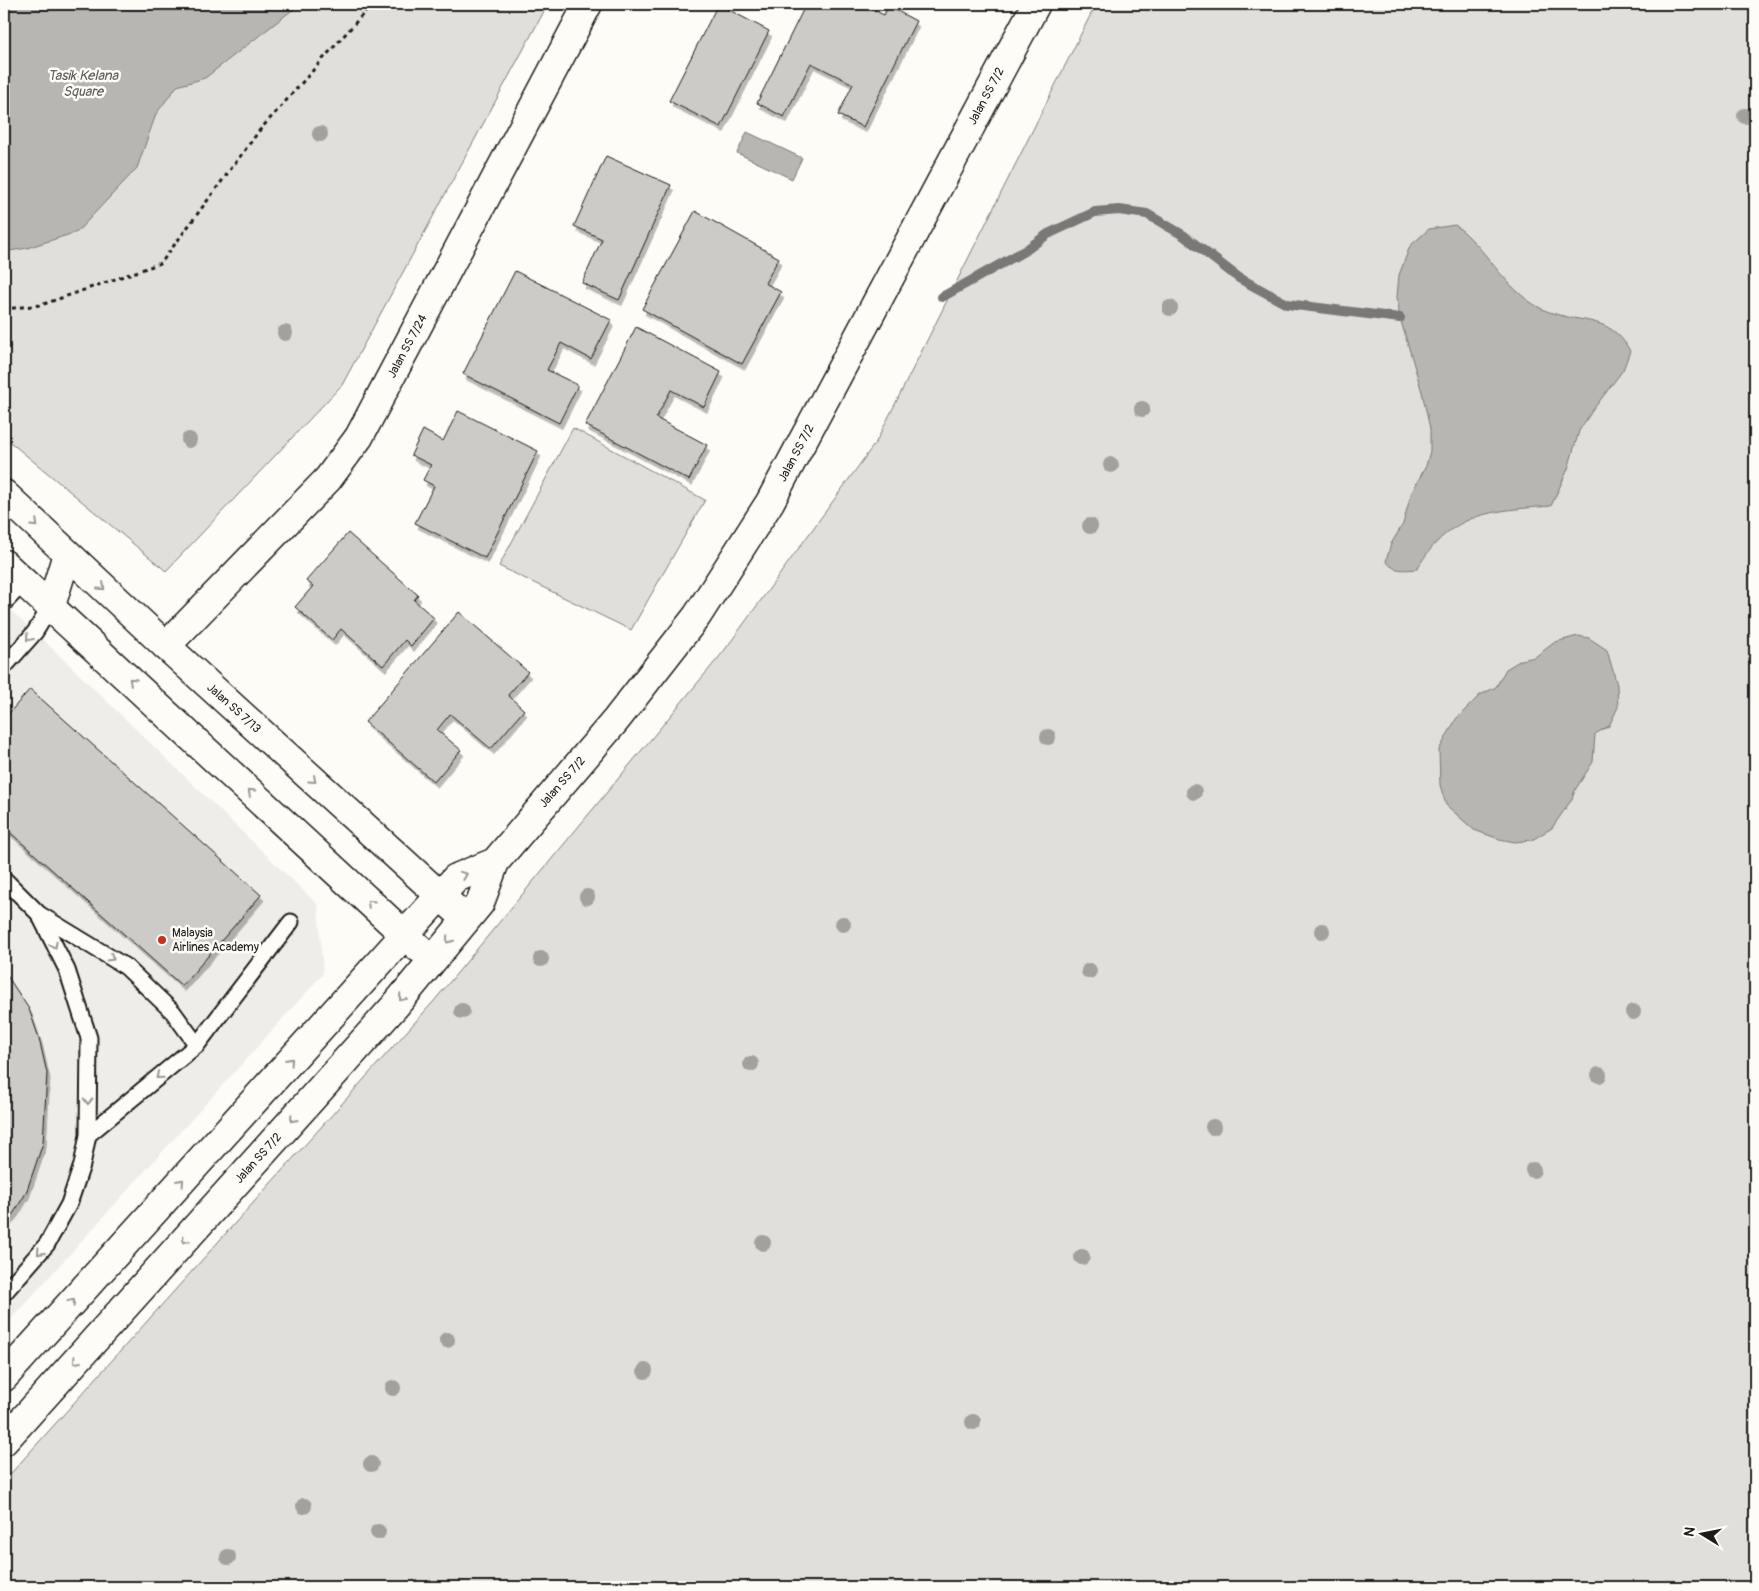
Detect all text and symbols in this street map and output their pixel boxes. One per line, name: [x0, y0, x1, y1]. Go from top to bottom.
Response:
street label: Jalan SS 7/2: [965, 65, 1008, 127]
water label: Tasik Kelana Square: [48, 67, 120, 100]
street label: Jalan SS 7/24: [384, 312, 430, 381]
street label: Jalan SS 7/2: [775, 422, 818, 484]
one-way arrow: [30, 518, 39, 527]
one-way arrow: [97, 581, 106, 590]
one-way arrow: [26, 632, 35, 641]
one-way arrow: [128, 678, 137, 687]
street label: Jalan SS 7/13: [204, 680, 264, 737]
street label: Jalan SS 7/2: [536, 754, 589, 811]
one-way arrow: [307, 774, 316, 783]
one-way arrow: [247, 789, 256, 798]
one-way arrow: [459, 870, 468, 881]
one-way arrow: [366, 899, 375, 908]
place label: Malaysia Airlines Academy: [172, 926, 259, 955]
marker: Malaysia Airlines Academy: [156, 934, 168, 946]
one-way arrow: [446, 934, 455, 943]
one-way arrow: [48, 940, 58, 949]
one-way arrow: [105, 951, 114, 961]
one-way arrow: [399, 992, 407, 1001]
one-way arrow: [284, 1058, 293, 1067]
one-way arrow: [156, 1070, 165, 1079]
one-way arrow: [83, 1097, 93, 1105]
one-way arrow: [290, 1113, 299, 1122]
street label: Jalan SS 7/2: [232, 1130, 285, 1187]
one-way arrow: [175, 1178, 184, 1187]
one-way arrow: [182, 1234, 191, 1243]
one-way arrow: [37, 1247, 46, 1256]
one-way arrow: [66, 1299, 75, 1308]
one-way arrow: [73, 1355, 82, 1364]
north arrow: [1676, 1508, 1726, 1558]
text: N: [1680, 1526, 1699, 1538]

